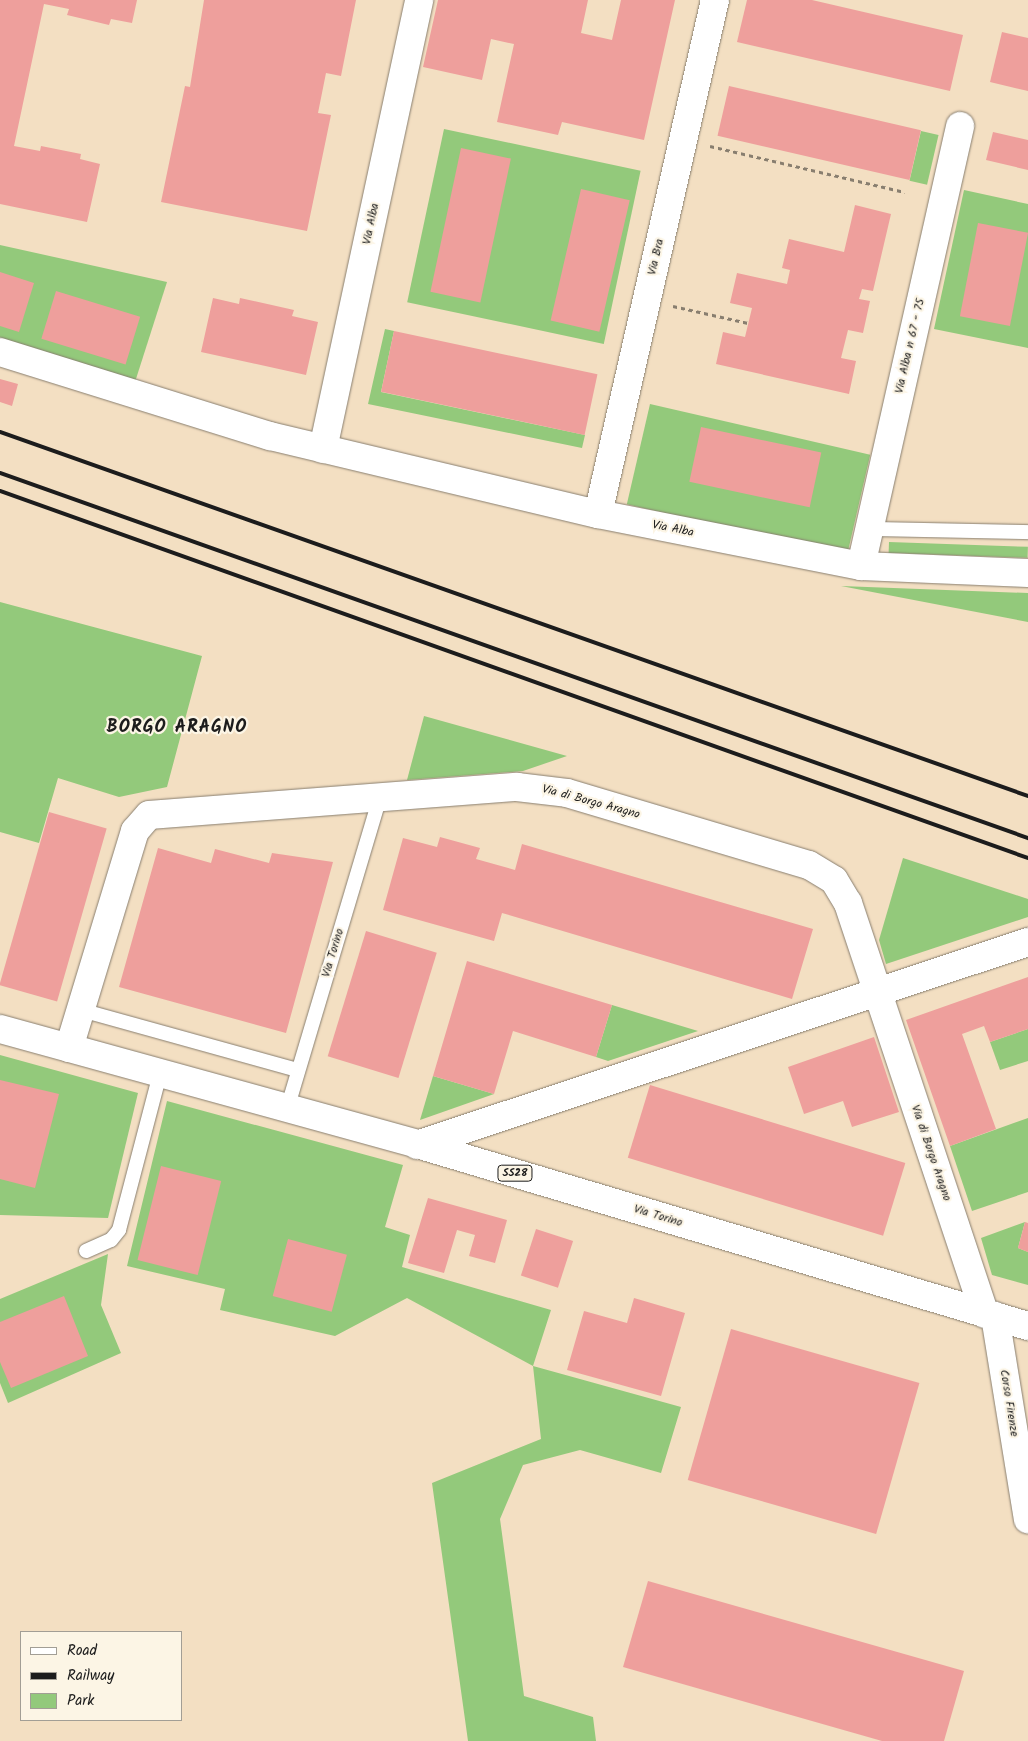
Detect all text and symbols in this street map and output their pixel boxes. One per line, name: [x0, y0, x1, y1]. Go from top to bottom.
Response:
street label: Via Alba: [360, 202, 382, 246]
street label: Via Bra: [645, 237, 667, 277]
street label: Via Alba n 67 - 75: [892, 297, 928, 395]
street label: Via Alba: [651, 518, 695, 540]
district label: BORGO ARAGNO: [105, 717, 249, 739]
street label: Via di Borgo Aragno: [540, 782, 642, 822]
street label: Via Torino: [319, 927, 347, 979]
street label: Via di Borgo Aragno: [908, 1103, 954, 1203]
road number: SS28: [496, 1164, 534, 1182]
street label: Via Torino: [632, 1202, 684, 1230]
street label: Corso Firenze: [997, 1369, 1021, 1437]
legend: [20, 1631, 182, 1721]
text: Road: [67, 1639, 97, 1663]
text: Railway: [67, 1664, 114, 1688]
text: Park: [67, 1689, 94, 1713]

